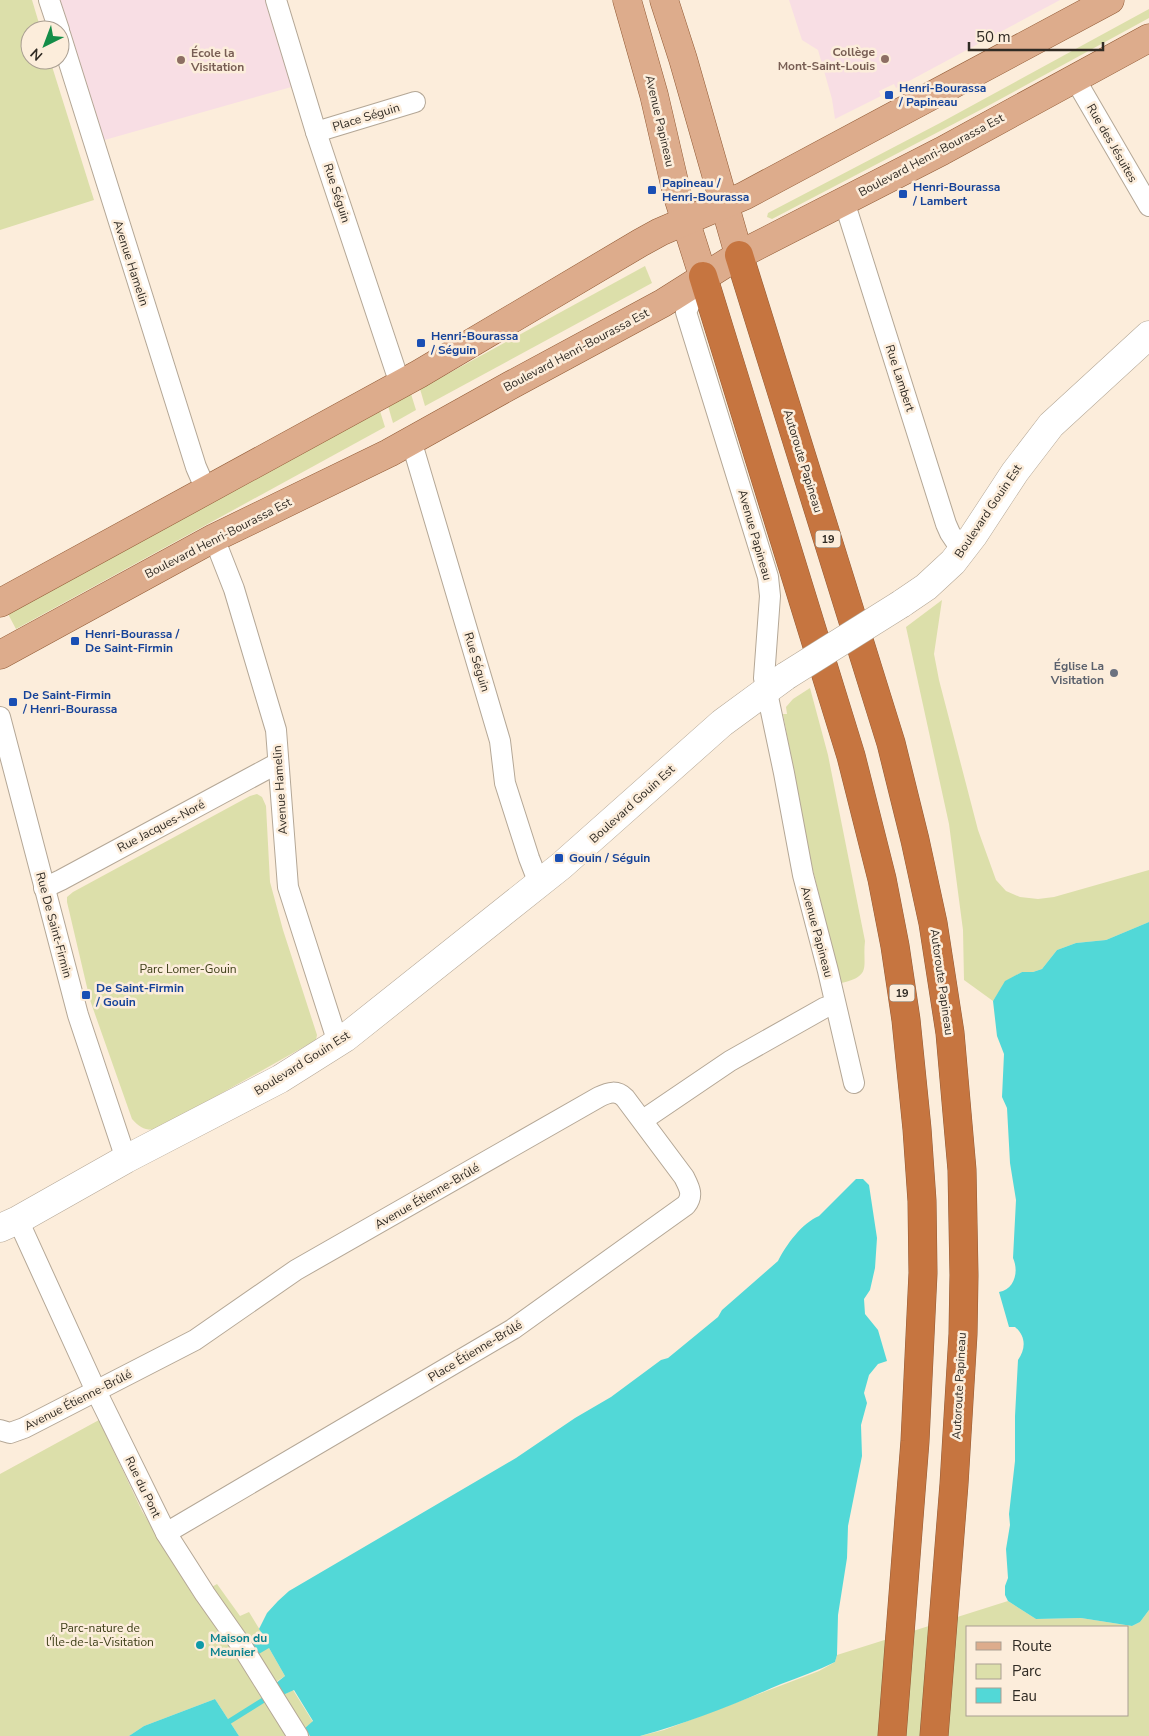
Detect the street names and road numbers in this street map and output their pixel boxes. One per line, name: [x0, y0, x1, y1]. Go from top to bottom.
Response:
street label: Avenue Papineau: [642, 74, 678, 168]
street label: Place Séguin: [330, 99, 402, 135]
street label: Rue des Jésuites: [1083, 101, 1141, 185]
street label: Boulevard Henri-Bourassa Est: [856, 109, 1007, 200]
street label: Rue Séguin: [320, 161, 354, 225]
street label: Avenue Hamelin: [110, 218, 152, 308]
street label: Boulevard Henri-Bourassa Est: [501, 304, 652, 395]
street label: Rue Lambert: [882, 342, 919, 414]
street label: Autoroute Papineau: [780, 407, 826, 515]
street label: Boulevard Gouin Est: [951, 460, 1026, 561]
street label: Avenue Papineau: [734, 488, 776, 582]
street label: Boulevard Henri-Bourassa Est: [142, 494, 295, 582]
road number: 19: [816, 530, 840, 548]
street label: Rue Séguin: [460, 630, 494, 694]
street label: Avenue Hamelin: [269, 745, 291, 835]
street label: Boulevard Gouin Est: [586, 761, 679, 847]
street label: Rue Jacques-Noré: [114, 796, 208, 856]
street label: Rue De Saint-Firmin: [32, 870, 76, 980]
street label: Avenue Papineau: [797, 885, 837, 979]
street label: Autoroute Papineau: [927, 928, 957, 1036]
road number: 19: [890, 984, 914, 1001]
street label: Boulevard Gouin Est: [251, 1027, 353, 1099]
street label: Avenue Étienne-Brûlé: [372, 1159, 482, 1233]
street label: Place Étienne-Brûlé: [425, 1317, 525, 1385]
street label: Autoroute Papineau: [948, 1332, 970, 1440]
street label: Avenue Étienne-Brûlé: [22, 1366, 134, 1434]
street label: Rue du Pont: [121, 1454, 165, 1521]

